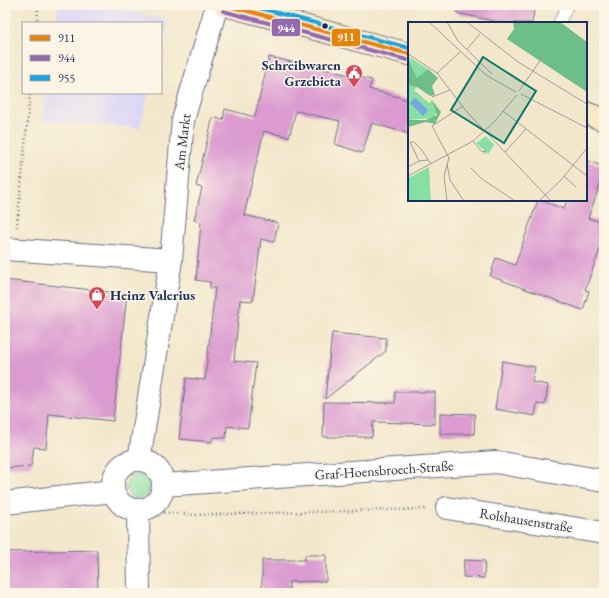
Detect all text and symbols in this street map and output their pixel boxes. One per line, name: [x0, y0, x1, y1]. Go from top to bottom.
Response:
line badge: 944: [271, 18, 301, 37]
text: 944: [277, 21, 295, 35]
unlabelled marker: [320, 21, 330, 31]
legend: [22, 22, 162, 94]
inset map: [408, 22, 587, 201]
line badge: 911: [331, 28, 361, 47]
text: 911: [58, 30, 76, 46]
text: 911: [337, 30, 355, 44]
text: 944: [58, 50, 76, 66]
place label: Schreibwaren Grzebieta: [262, 56, 342, 90]
public building icon: Schreibwaren Grzebieta: [344, 63, 364, 88]
text: 955: [58, 70, 76, 86]
street label: Am Markt: [169, 112, 194, 172]
shop icon: Heinz Valerius: [87, 285, 107, 310]
place label: Heinz Valerius: [110, 286, 195, 304]
street label: Graf-Hoensbroech-Straße: [314, 456, 454, 484]
street label: Rolshausenstraße: [478, 504, 574, 536]

